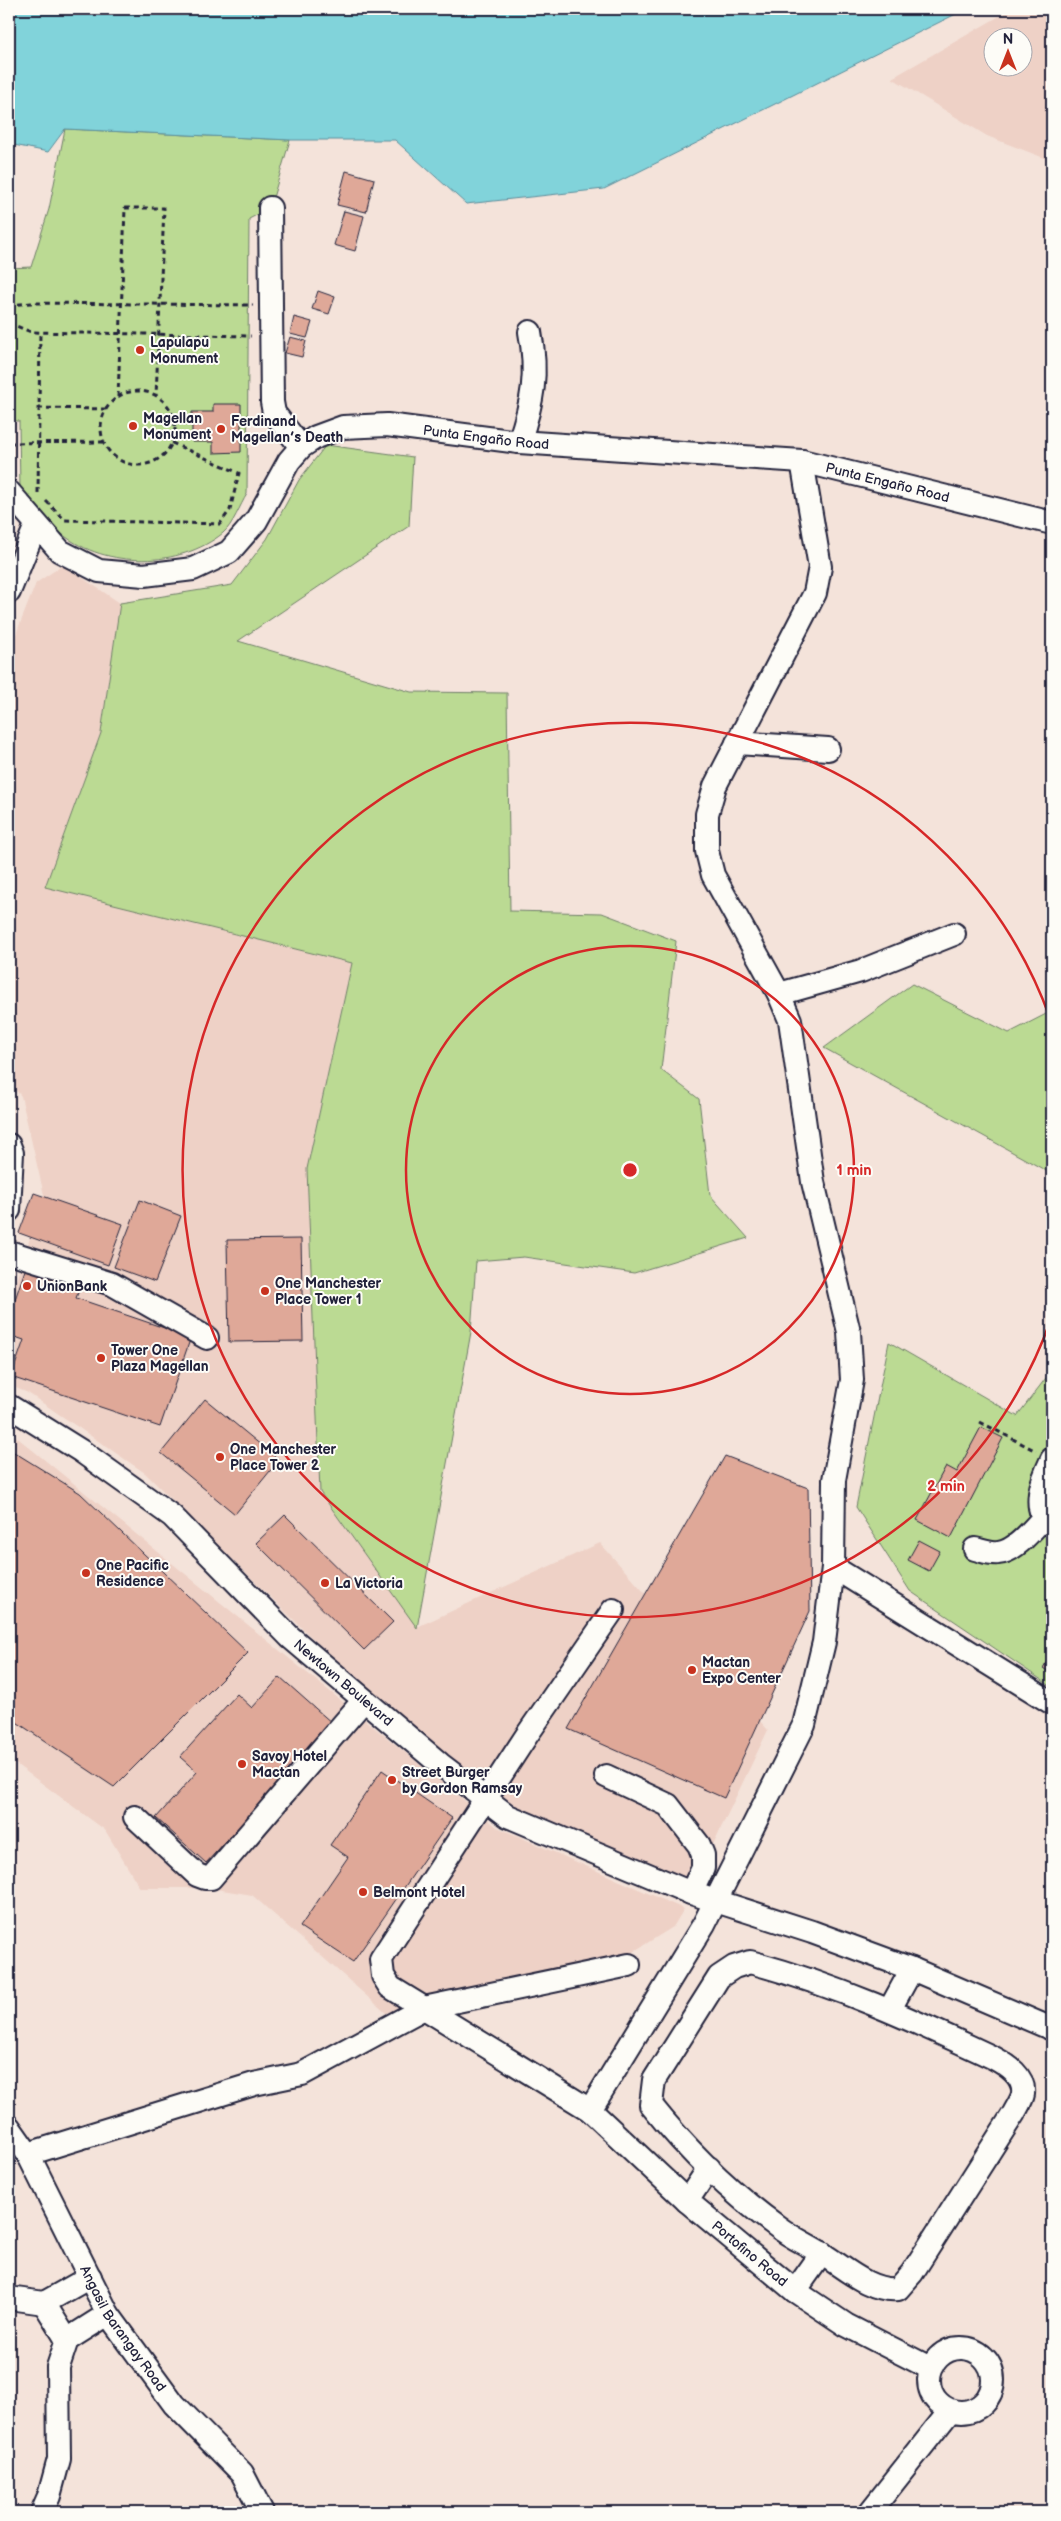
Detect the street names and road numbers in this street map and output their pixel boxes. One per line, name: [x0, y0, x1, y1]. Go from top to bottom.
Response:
street label: Punta Engaño Road: [422, 422, 550, 453]
street label: Punta Engaño Road: [824, 459, 951, 506]
street label: Newtown Boulevard: [290, 1636, 396, 1730]
street label: Portofino Road: [708, 2217, 791, 2290]
street label: Angasil Barangay Road: [76, 2263, 170, 2395]

